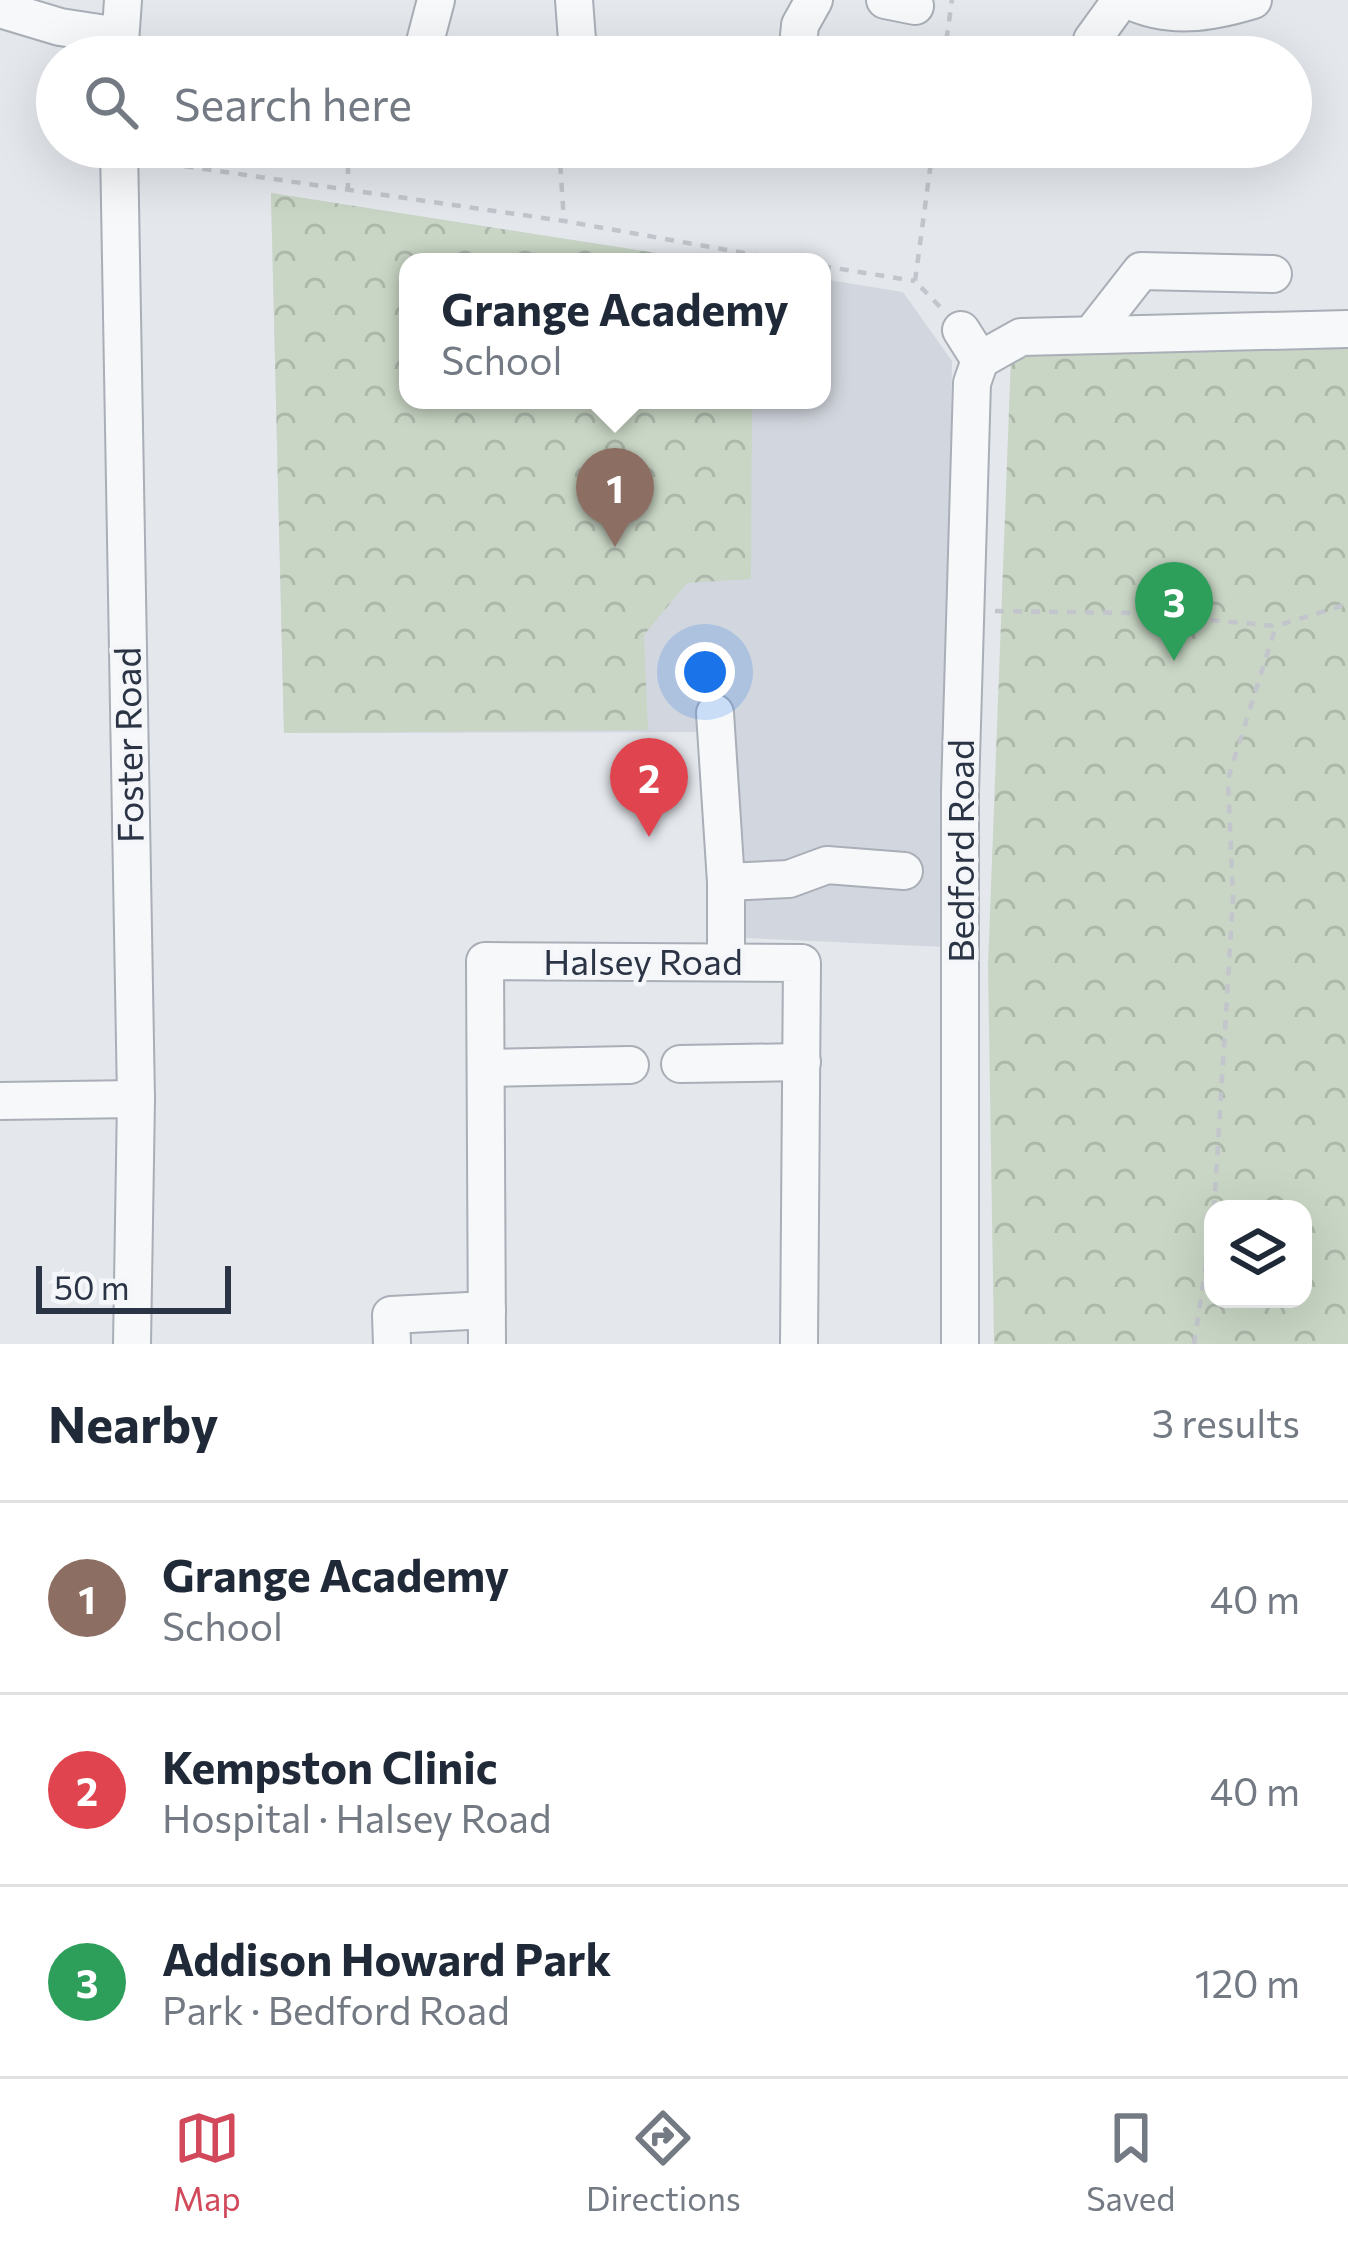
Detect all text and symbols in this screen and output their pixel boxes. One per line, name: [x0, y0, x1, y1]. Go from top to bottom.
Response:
search box: [36, 36, 1312, 168]
icon: search: [78, 69, 144, 135]
text: Search here: [174, 75, 412, 130]
popup: [399, 253, 831, 409]
text: Grange Academy: [441, 280, 789, 335]
text: School: [441, 335, 562, 383]
pin: 1: [576, 448, 654, 547]
pin: 3: [1135, 562, 1213, 661]
your location: [675, 642, 735, 702]
street label: Foster Road: [103, 647, 151, 843]
pin: 2: [610, 738, 688, 837]
street label: Bedford Road: [937, 739, 981, 963]
street label: Halsey Road: [543, 938, 743, 982]
map controls: [1204, 1200, 1312, 1308]
button: layers: [1204, 1200, 1312, 1308]
scale bar: [36, 1260, 231, 1313]
text: 50 m: [54, 1266, 130, 1307]
text: Nearby: [48, 1391, 218, 1454]
text: 3 results: [1152, 1398, 1300, 1446]
text: Grange Academy: [162, 1546, 509, 1601]
text: 1: [78, 1574, 96, 1622]
text: 40 m: [1210, 1574, 1300, 1622]
text: School: [162, 1601, 283, 1649]
text: Kempston Clinic: [162, 1738, 498, 1793]
text: 2: [76, 1766, 98, 1814]
text: 40 m: [1210, 1766, 1300, 1814]
text: Hospital · Halsey Road: [162, 1793, 552, 1841]
text: Addison Howard Park: [162, 1930, 611, 1985]
text: 3: [76, 1958, 98, 2006]
text: 120 m: [1195, 1958, 1300, 2006]
text: Park · Bedford Road: [162, 1985, 510, 2033]
tab: Map: [173, 2105, 241, 2218]
tab: Directions: [586, 2105, 741, 2218]
tab: Saved: [1086, 2105, 1175, 2218]

